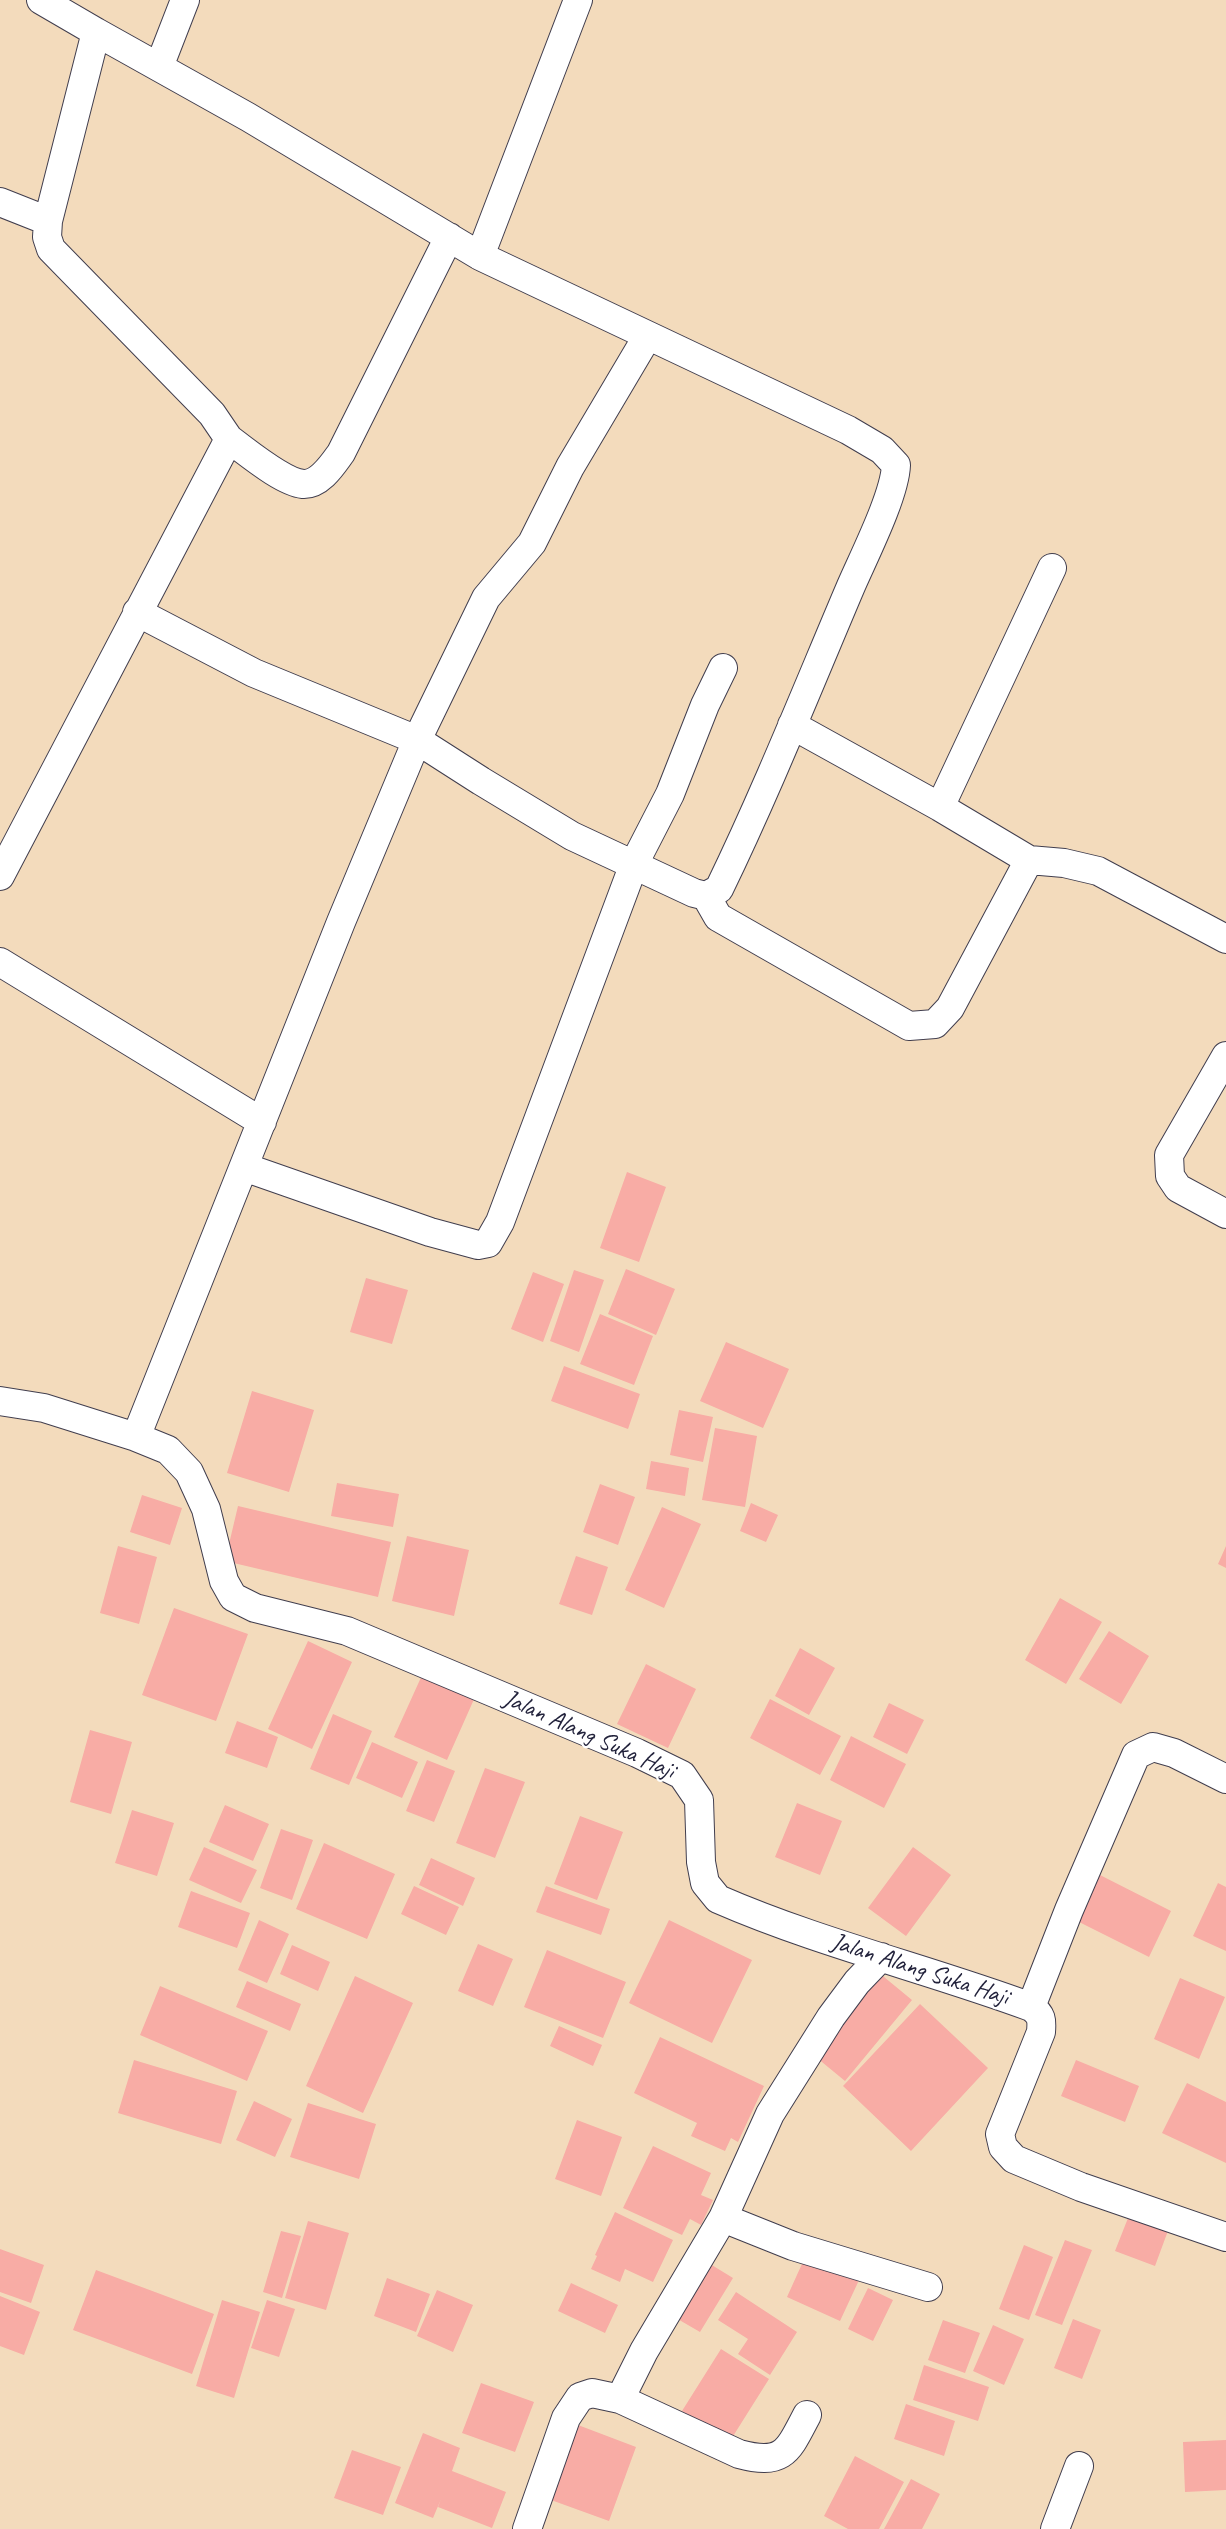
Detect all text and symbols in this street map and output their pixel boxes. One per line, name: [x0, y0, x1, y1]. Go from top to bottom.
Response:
street label: Jalan Alang Suka Haji: [498, 1684, 680, 1786]
street label: Jalan Alang Suka Haji: [827, 1927, 1013, 2013]

